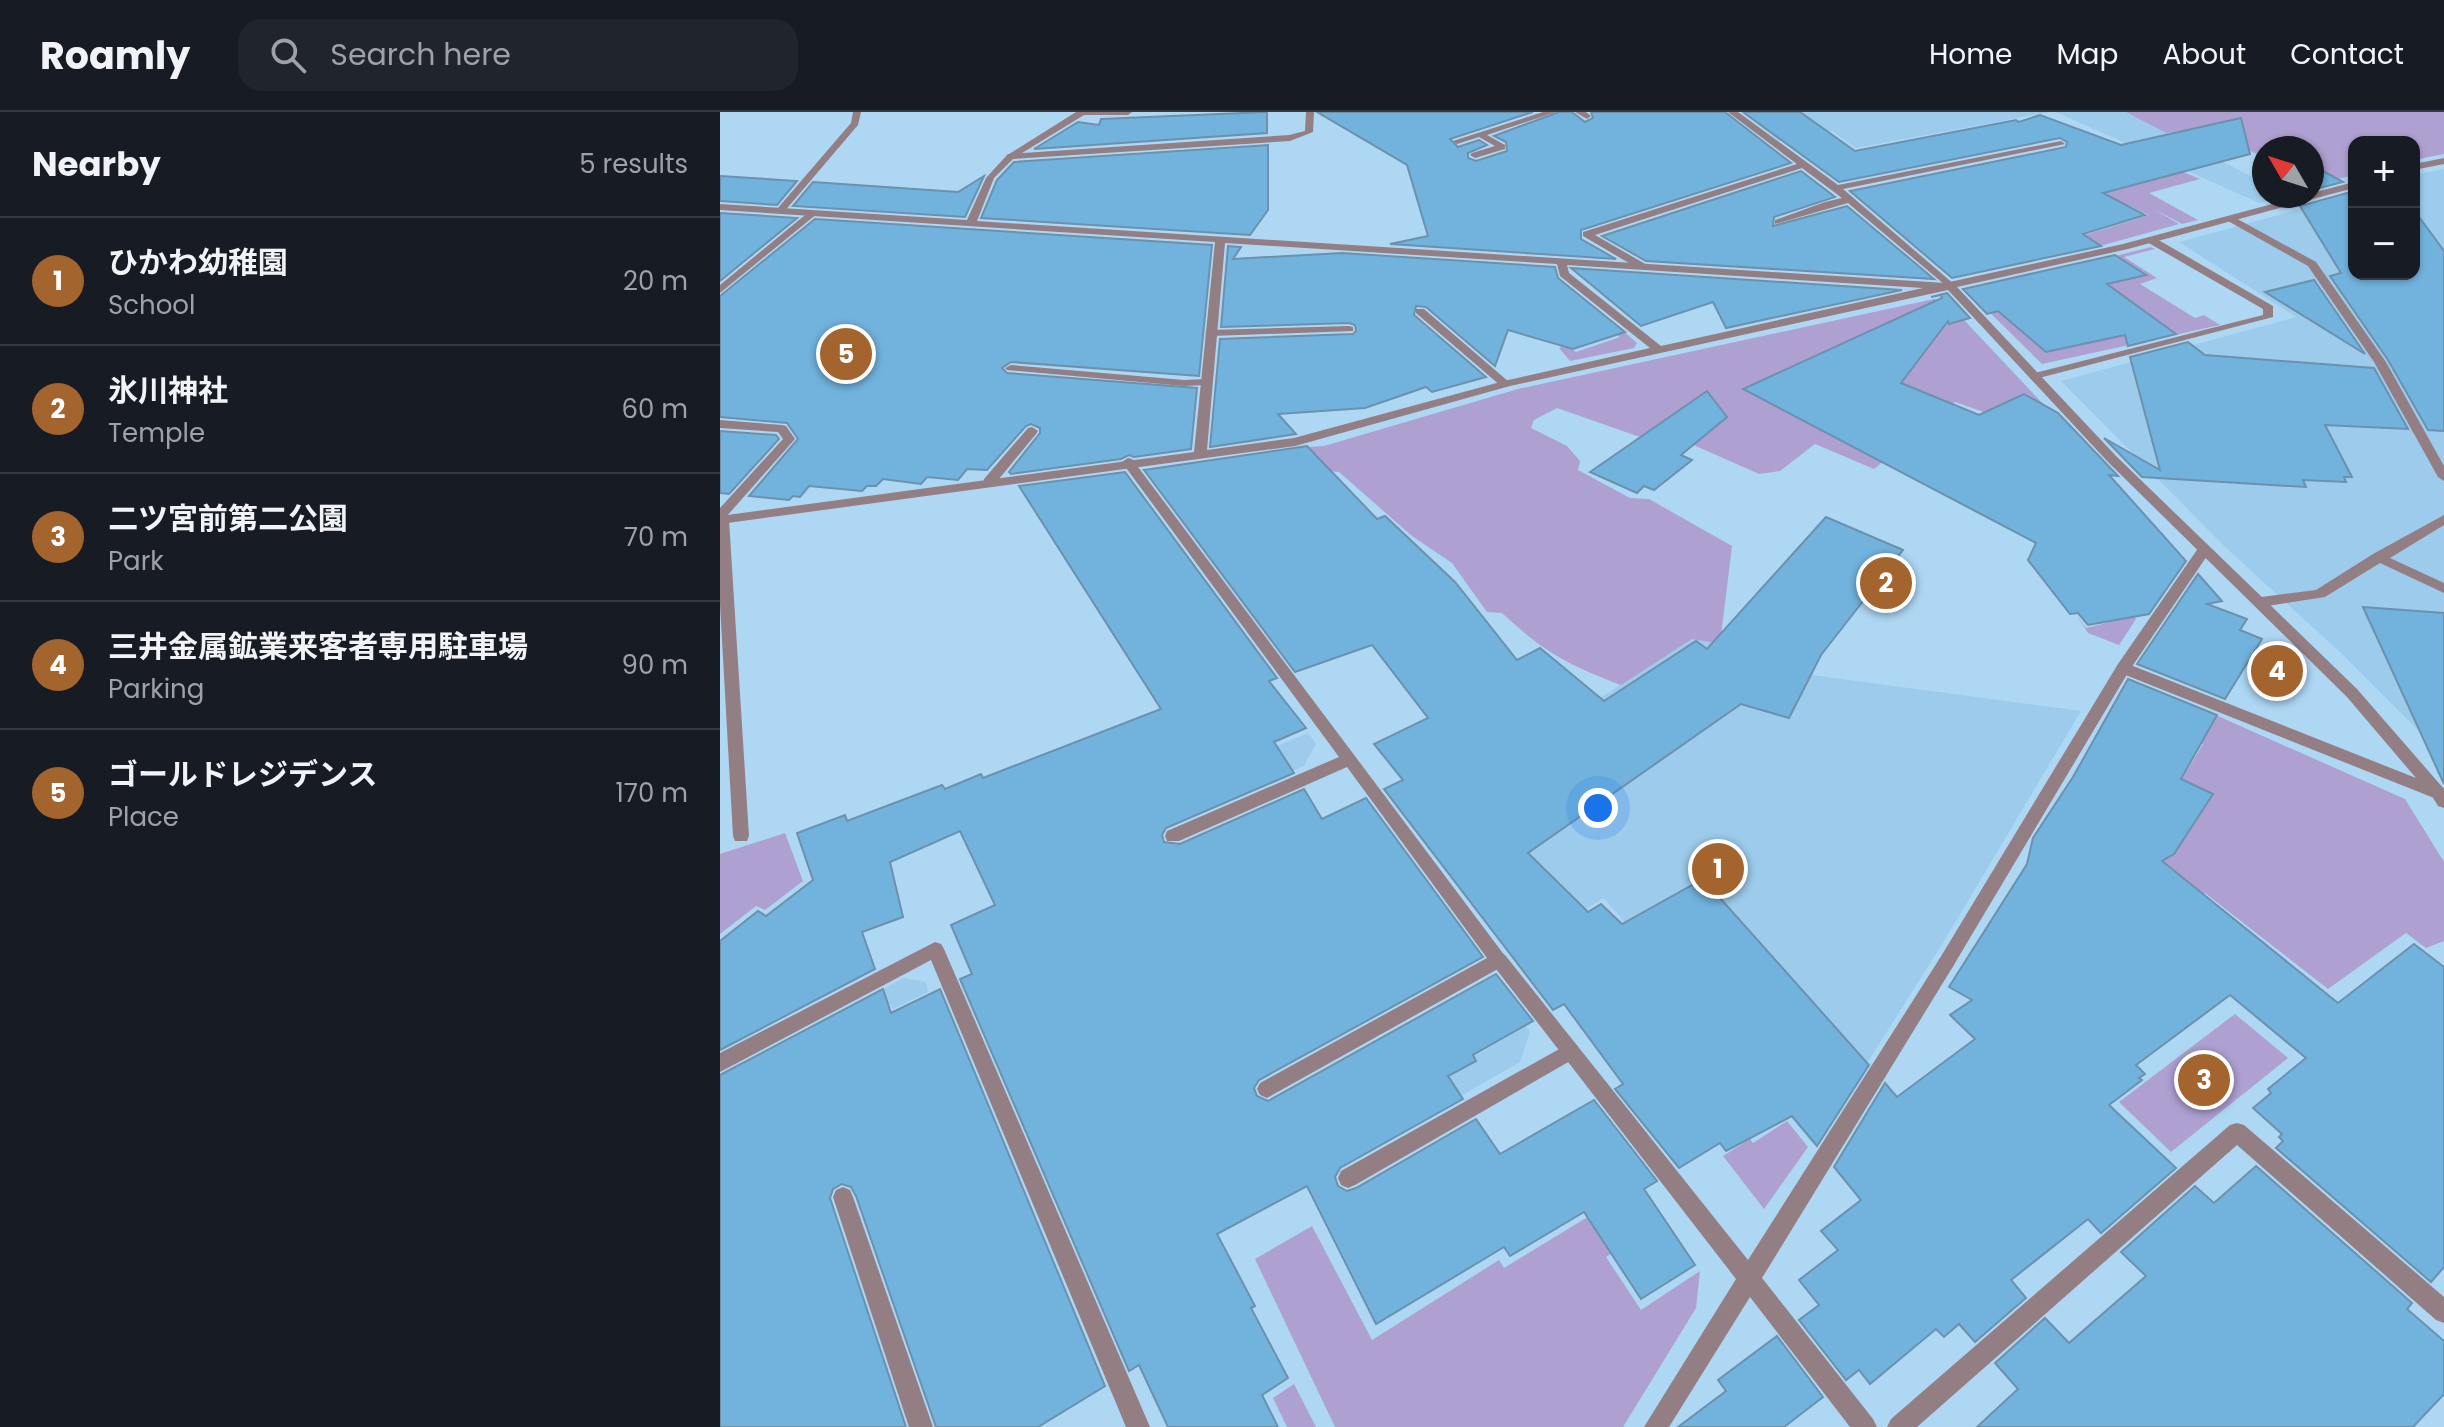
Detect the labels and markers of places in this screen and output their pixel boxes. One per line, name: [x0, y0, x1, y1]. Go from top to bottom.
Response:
pin: 5: [820, 324, 872, 384]
pin: 2: [1860, 553, 1912, 613]
pin: 4: [2251, 641, 2303, 701]
pin: 1: [1692, 839, 1744, 899]
pin: 3: [2178, 1050, 2230, 1110]

